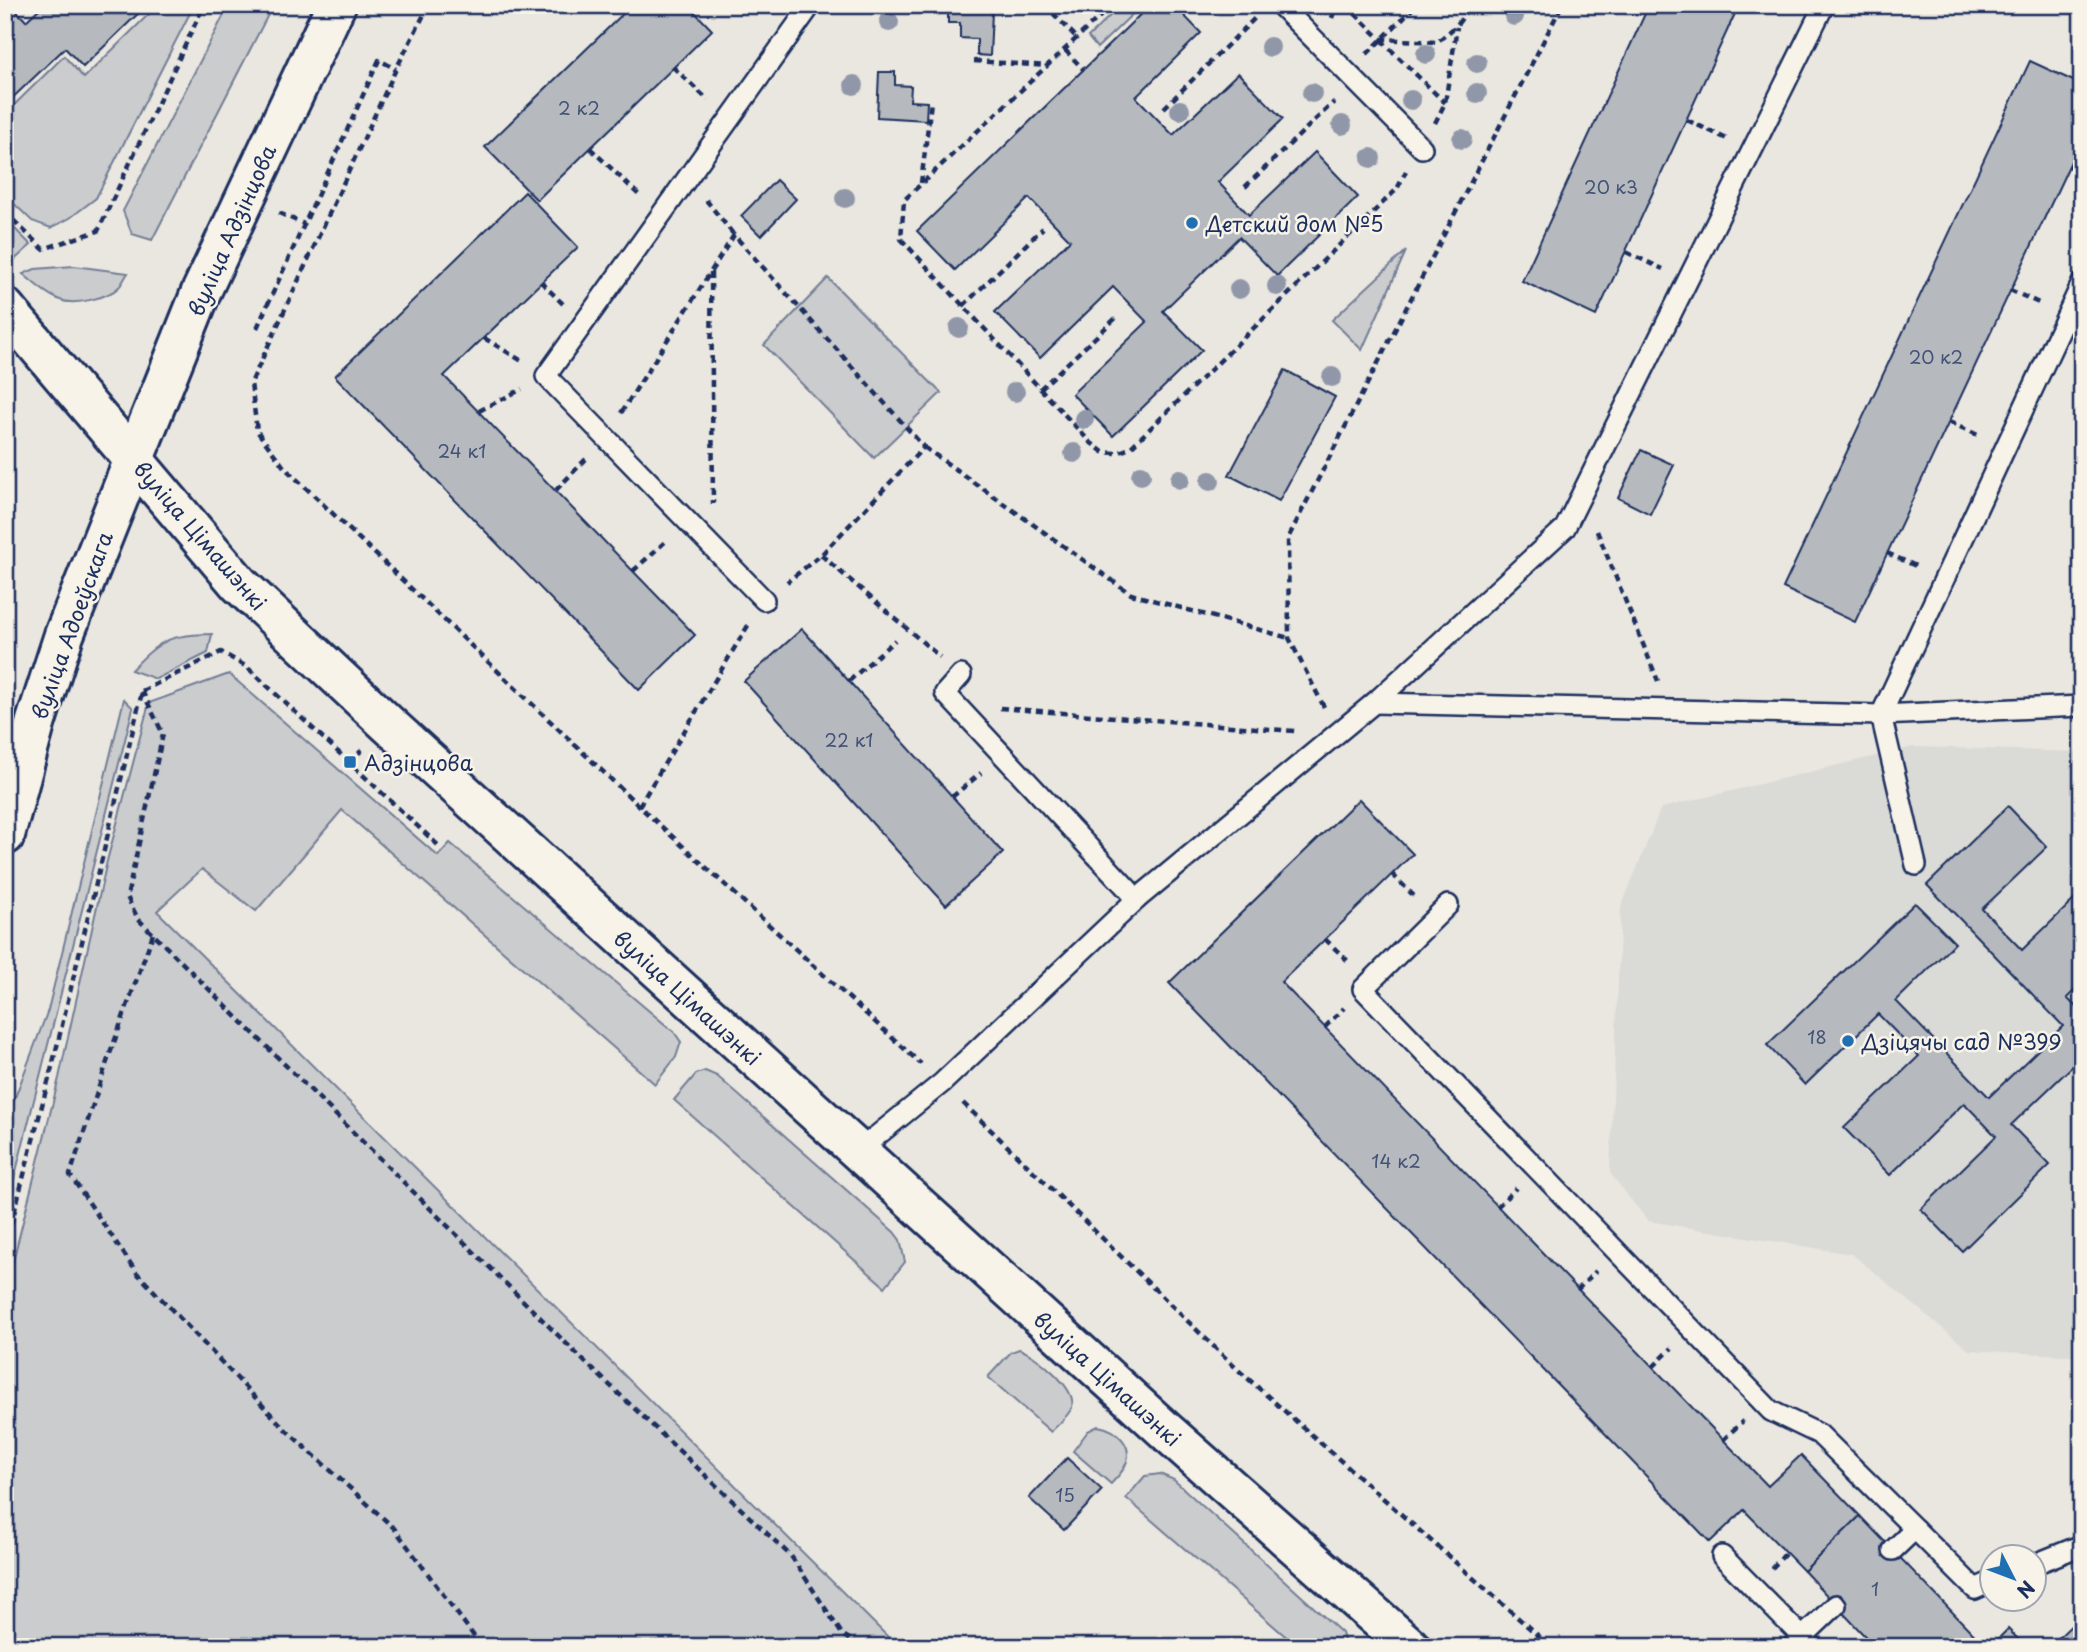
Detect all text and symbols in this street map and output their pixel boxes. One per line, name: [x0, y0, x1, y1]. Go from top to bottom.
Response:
house number: 2 к2: [558, 94, 600, 121]
street label: вуліца Адзінцова: [179, 139, 283, 321]
house number: 20 к3: [1584, 173, 1638, 200]
place label: Детский дом №5: [1205, 207, 1384, 239]
marker: Детский дом №5: [1184, 215, 1200, 231]
house number: 20 к2: [1909, 343, 1963, 370]
house number: 24 к1: [438, 437, 486, 464]
street label: вуліца Цімашэнкі: [127, 453, 275, 617]
street label: вуліца Адоеўскага: [22, 526, 120, 723]
house number: 22 к1: [825, 726, 873, 753]
place label: Адзінцова: [364, 746, 473, 778]
marker: Адзінцова: [342, 754, 358, 770]
street label: вуліца Цімашэнкі: [607, 922, 769, 1072]
house number: 18: [1807, 1023, 1827, 1050]
place label: Дзіцячы сад №399: [1861, 1025, 2062, 1057]
marker: Дзіцячы сад №399: [1840, 1033, 1856, 1049]
house number: 14 к2: [1371, 1147, 1421, 1174]
street label: вуліца Цімашэнкі: [1027, 1303, 1189, 1453]
house number: 15: [1055, 1481, 1075, 1508]
north arrow: [1979, 1544, 2048, 1614]
house number: 1: [1871, 1575, 1879, 1602]
text: N: [2011, 1575, 2042, 1605]

